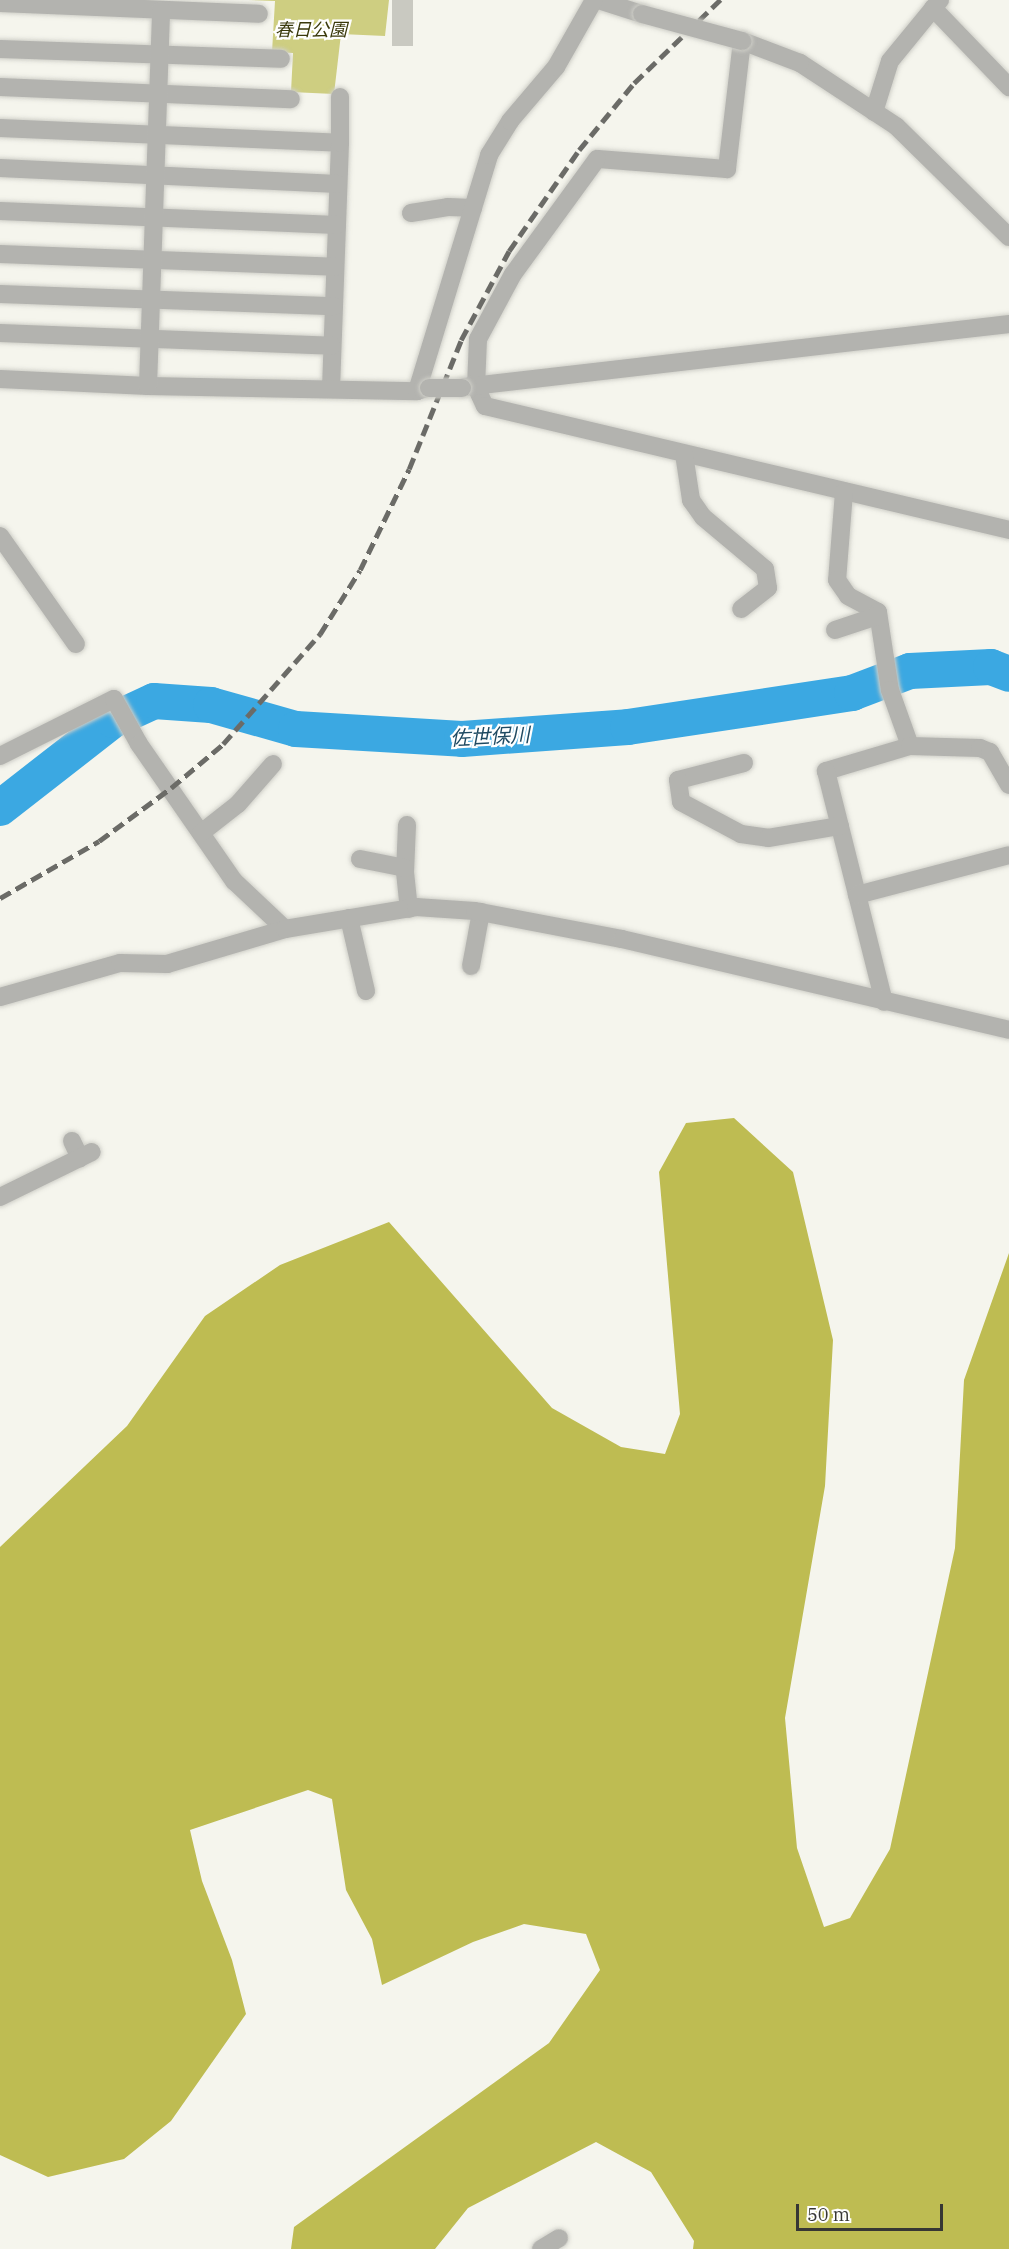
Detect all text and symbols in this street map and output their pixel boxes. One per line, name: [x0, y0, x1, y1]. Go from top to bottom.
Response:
park label: 春日公園: [275, 19, 347, 41]
water label: 佐世保川: [449, 722, 531, 750]
scale bar: [799, 2192, 946, 2230]
text: 50 m: [807, 2203, 850, 2226]

